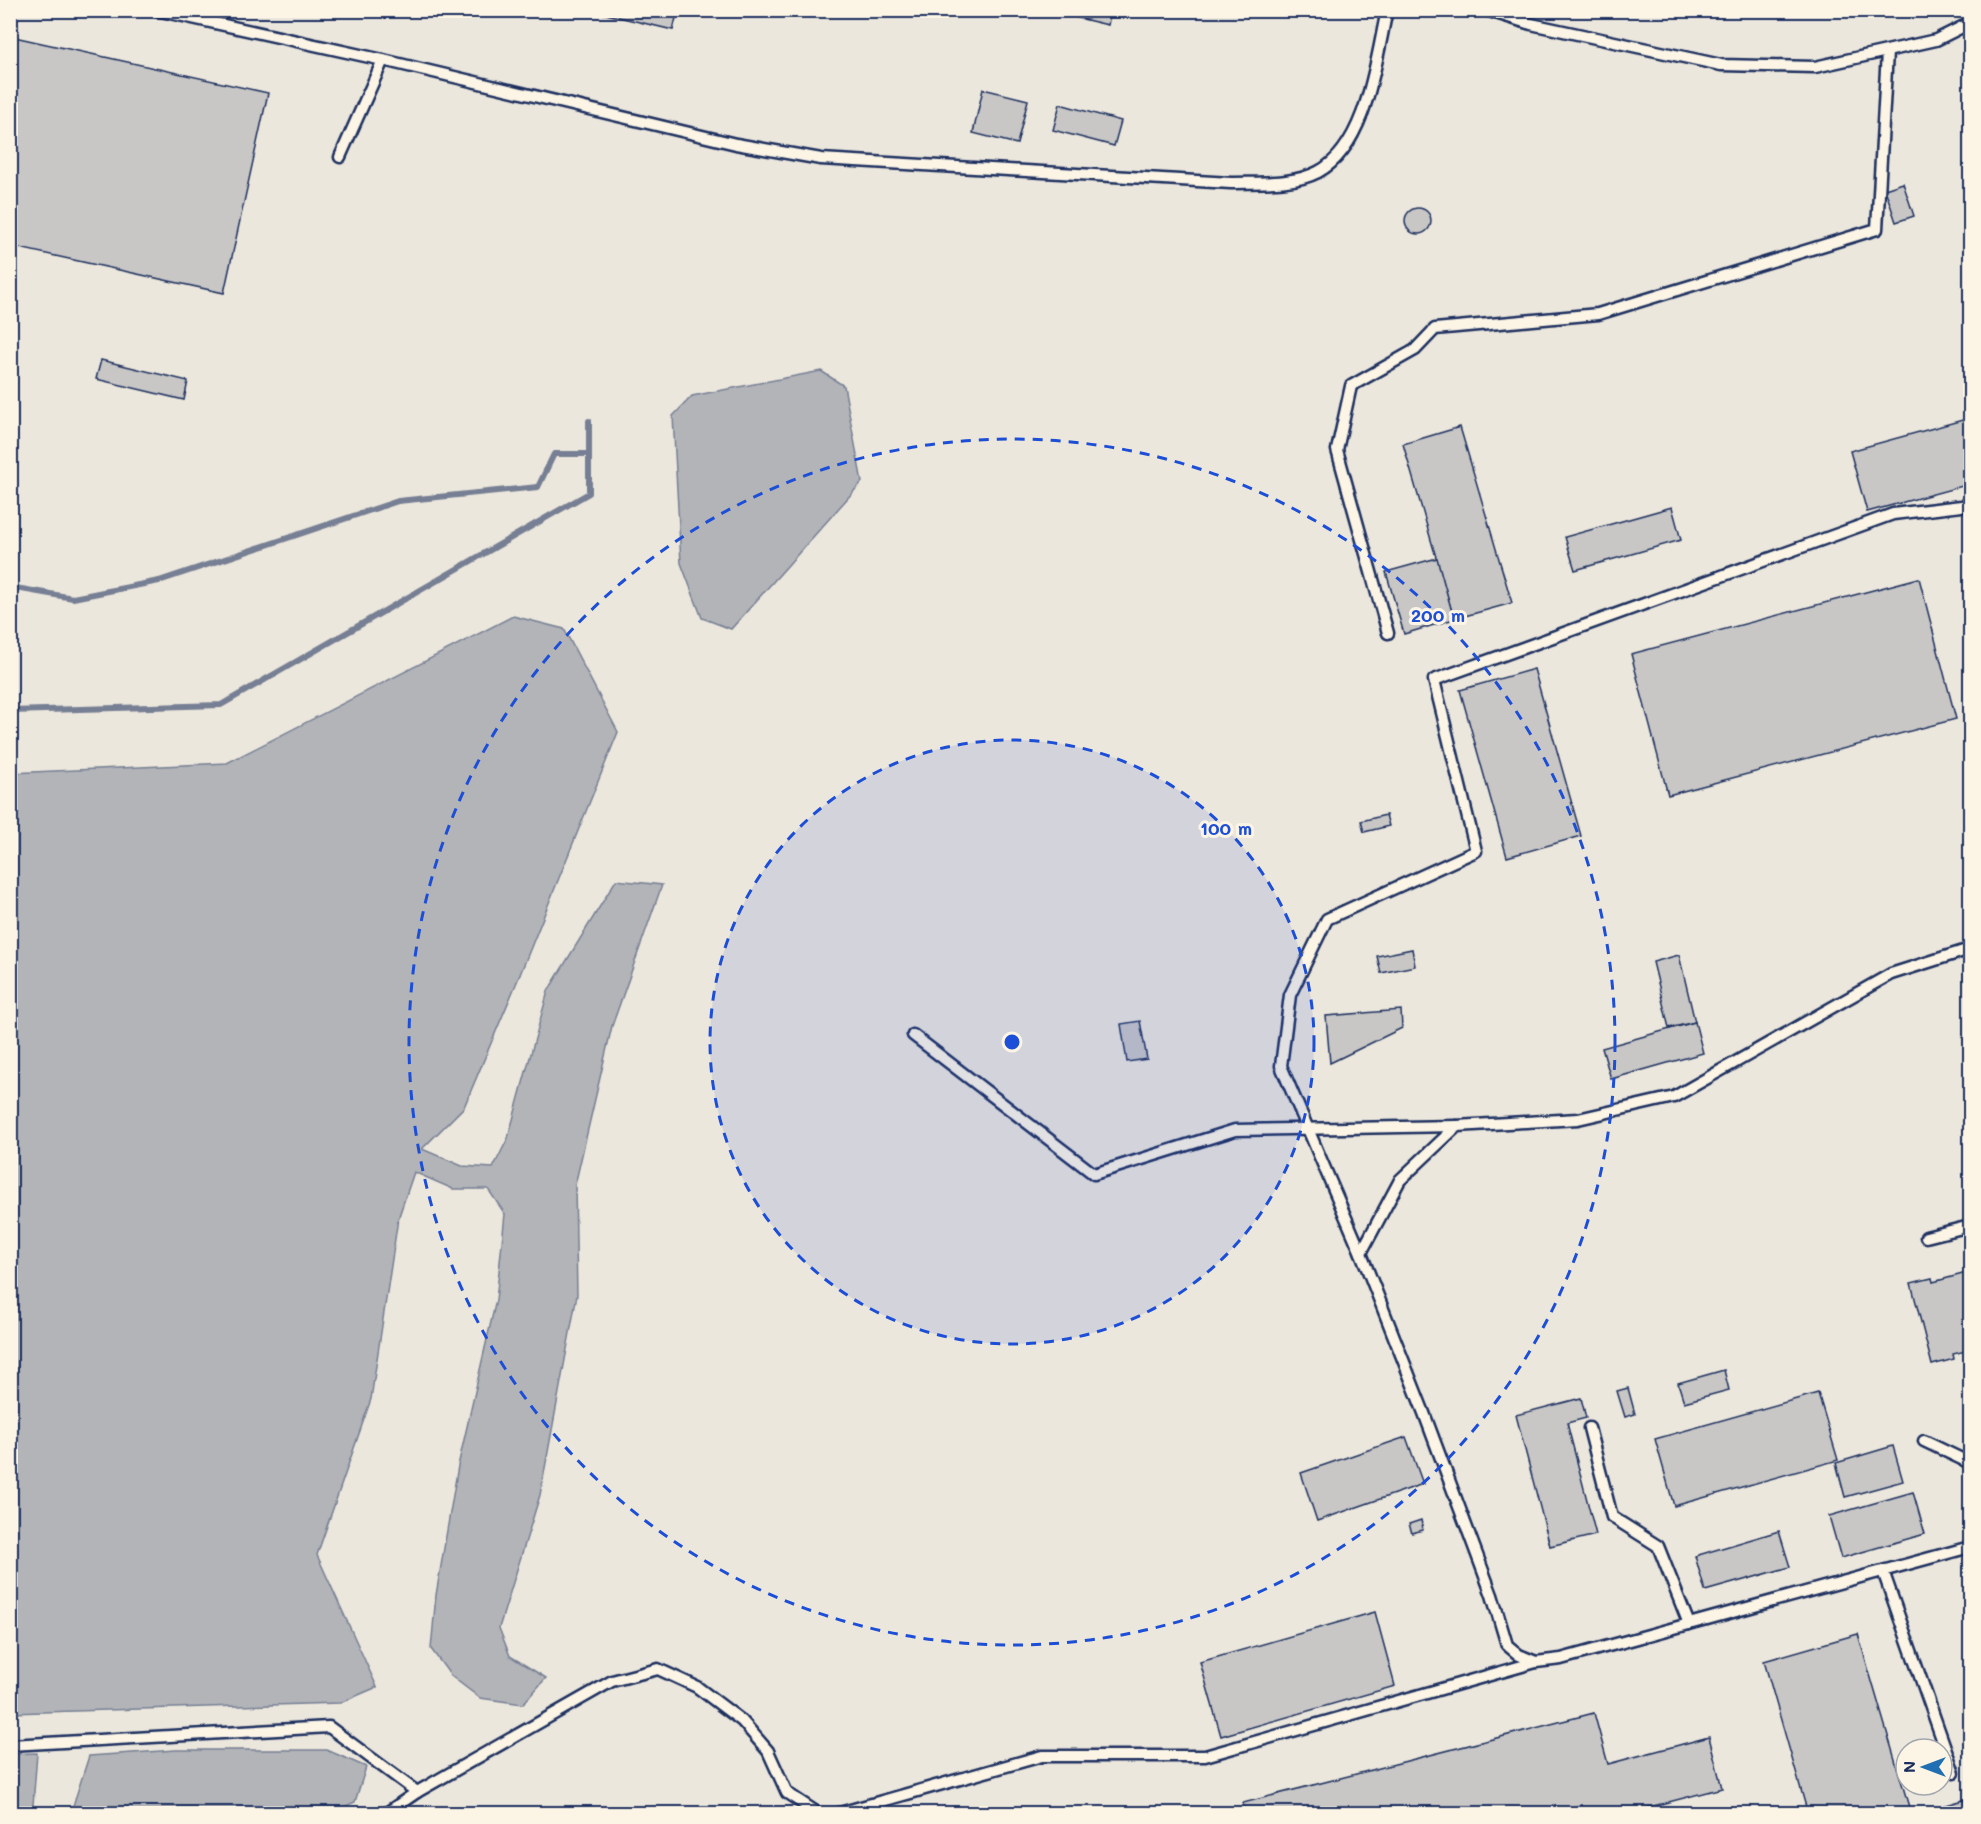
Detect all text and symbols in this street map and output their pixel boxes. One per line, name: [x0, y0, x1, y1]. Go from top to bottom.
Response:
text: 200 m: [1411, 603, 1465, 627]
text: 100 m: [1200, 816, 1252, 840]
centre of rings: [1002, 1032, 1022, 1052]
north arrow: [1894, 1737, 1954, 1797]
text: N: [1898, 1761, 1919, 1773]

